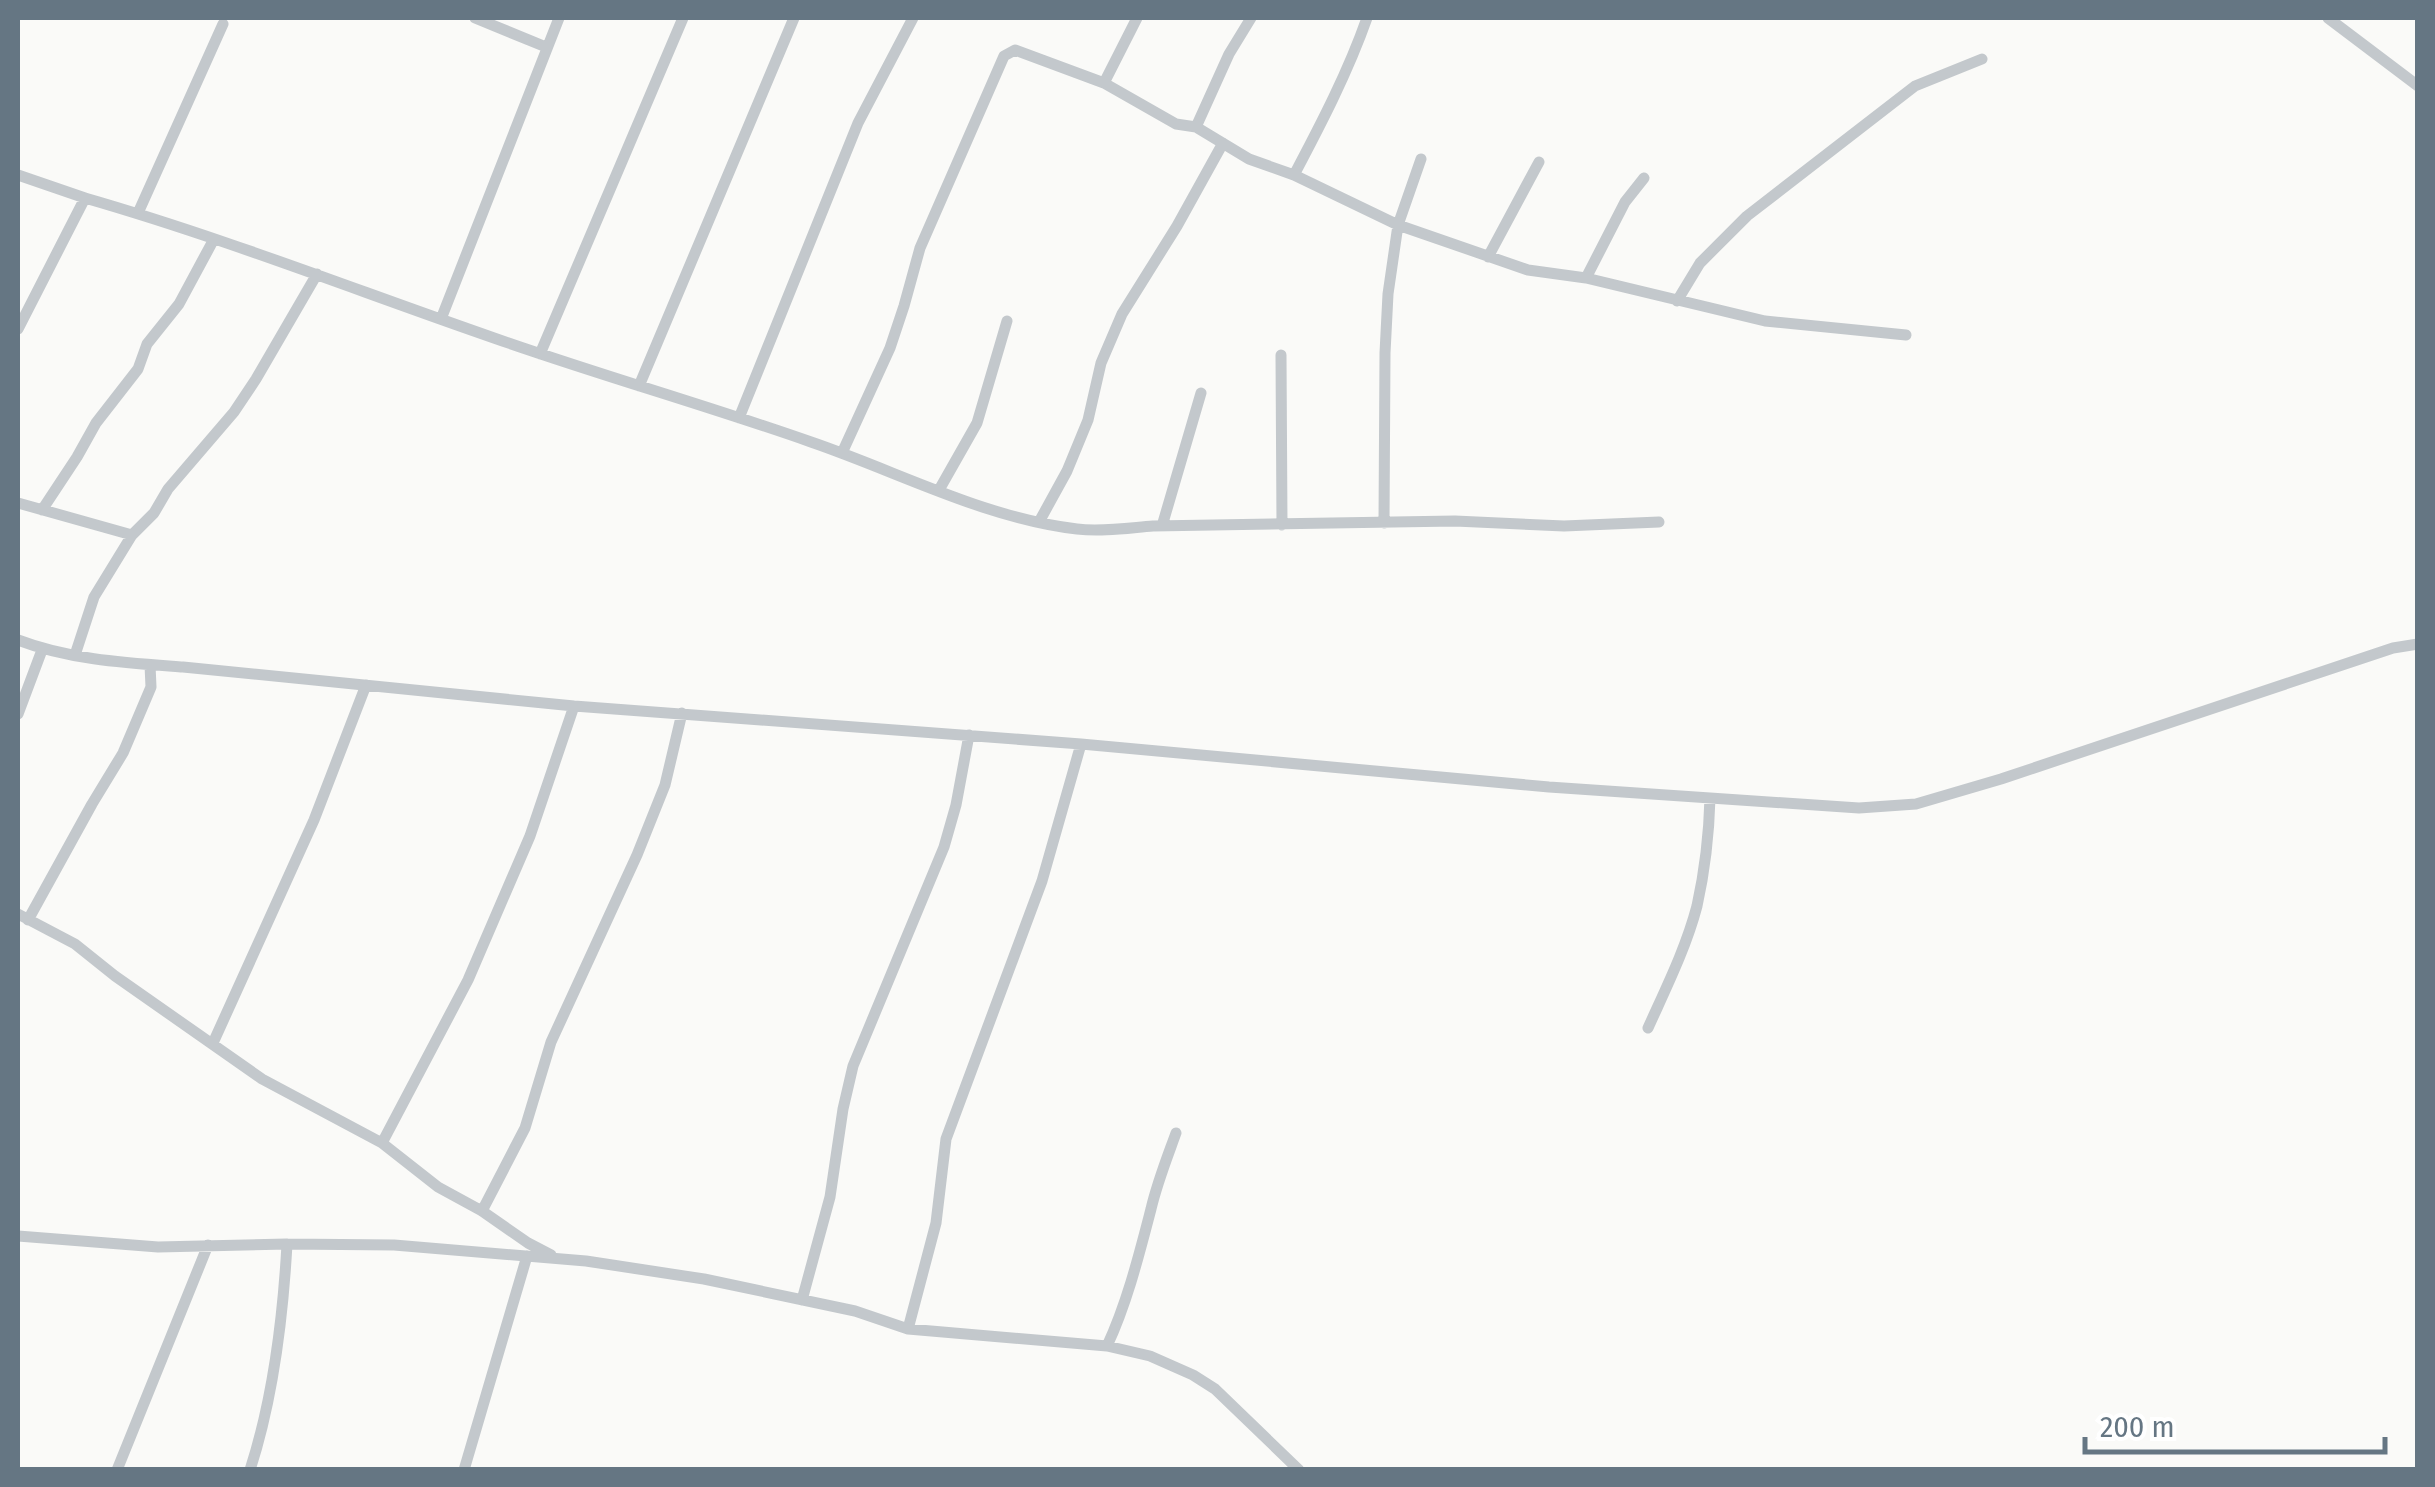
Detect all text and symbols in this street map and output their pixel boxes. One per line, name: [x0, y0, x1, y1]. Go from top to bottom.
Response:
scale bar: [2085, 1392, 2385, 1454]
text: 200 m: [2100, 1409, 2175, 1445]

